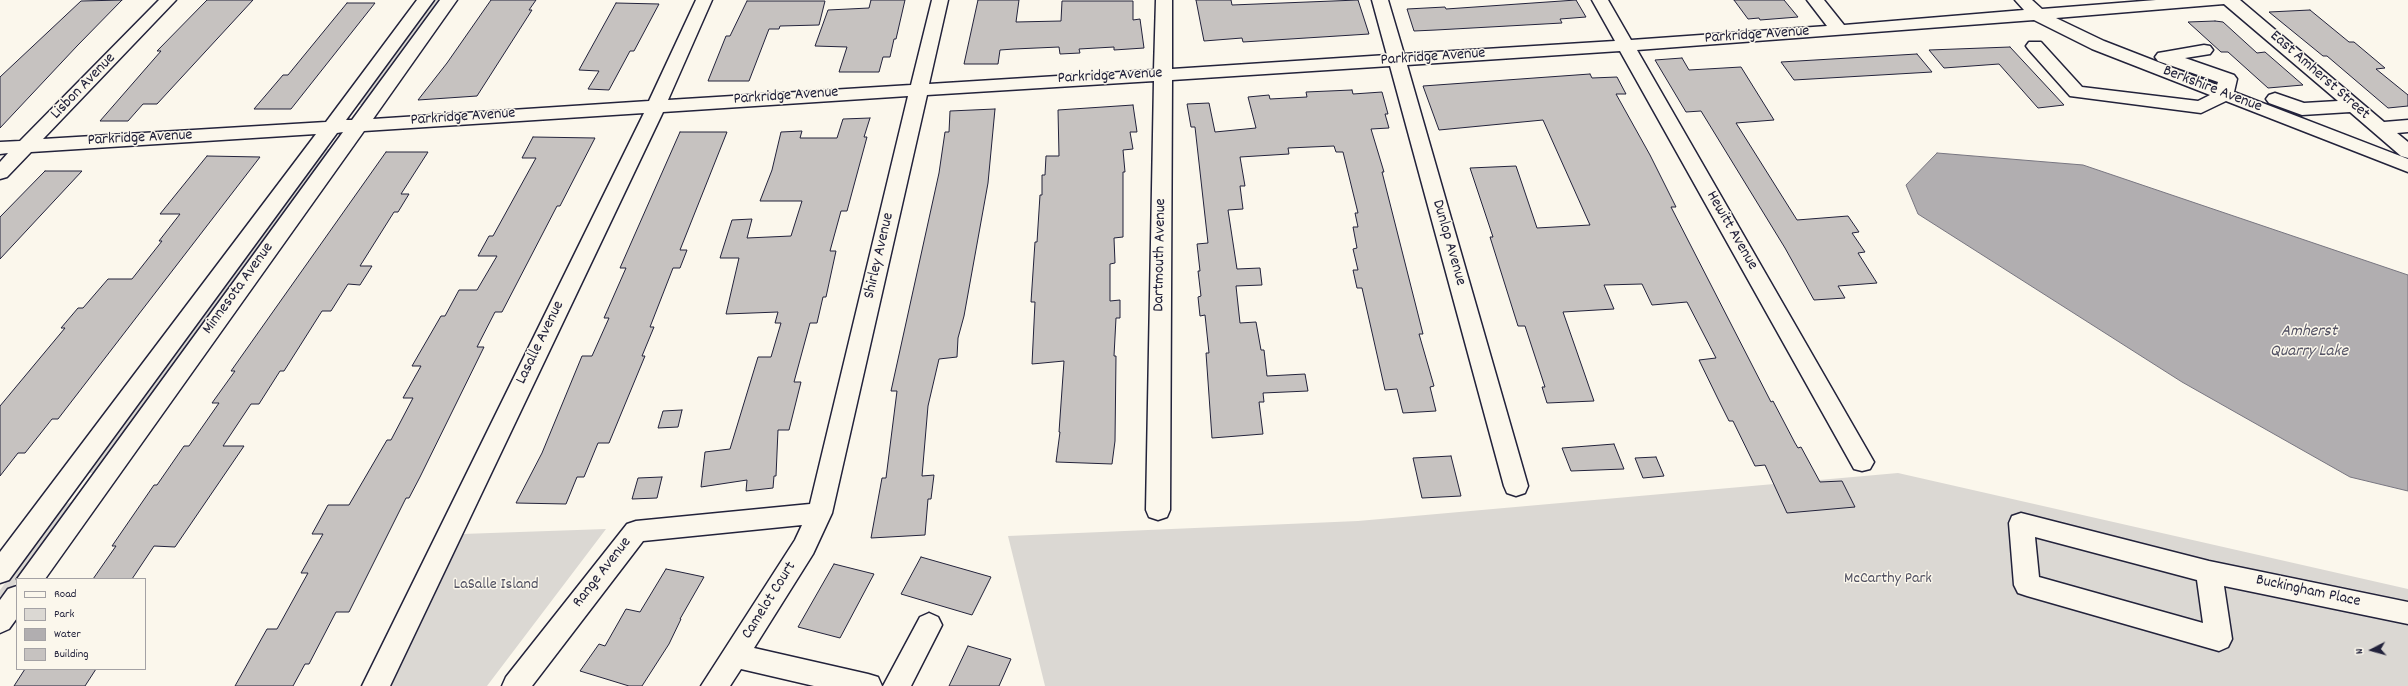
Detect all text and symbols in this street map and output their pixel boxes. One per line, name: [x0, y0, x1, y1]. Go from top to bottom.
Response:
street label: Parkridge Avenue: [1704, 23, 1810, 49]
street label: East Amherst Street: [2265, 27, 2373, 125]
street label: Parkridge Avenue: [1380, 45, 1486, 71]
street label: Lisbon Avenue: [48, 50, 120, 124]
street label: Berkshire Avenue: [2160, 62, 2264, 118]
street label: Parkridge Avenue: [1057, 65, 1163, 89]
street label: Parkridge Avenue: [733, 84, 839, 110]
street label: Parkridge Avenue: [410, 105, 516, 131]
street label: Parkridge Avenue: [87, 127, 193, 151]
street label: Hewitt Avenue: [1701, 188, 1761, 274]
street label: Dartmouth Avenue: [1150, 198, 1172, 312]
street label: Dunlop Avenue: [1427, 198, 1469, 288]
street label: Shirley Avenue: [861, 211, 899, 301]
street label: Minnesota Avenue: [199, 239, 279, 339]
street label: Lasalle Avenue: [513, 298, 569, 388]
water label: Amherst Quarry Lake: [2270, 323, 2348, 363]
street label: Range Avenue: [570, 534, 636, 612]
street label: Camelot Court: [739, 559, 801, 643]
park label: McCarthy Park: [1844, 570, 1932, 590]
street label: Buckingham Place: [2254, 572, 2362, 612]
park label: LaSalle Island: [454, 576, 538, 596]
legend: [16, 578, 146, 670]
text: Road: [54, 586, 76, 603]
text: Park: [54, 606, 74, 623]
text: Water: [54, 626, 81, 643]
north arrow: [2352, 630, 2392, 670]
text: Building: [54, 646, 89, 663]
text: N: [2352, 648, 2368, 655]

